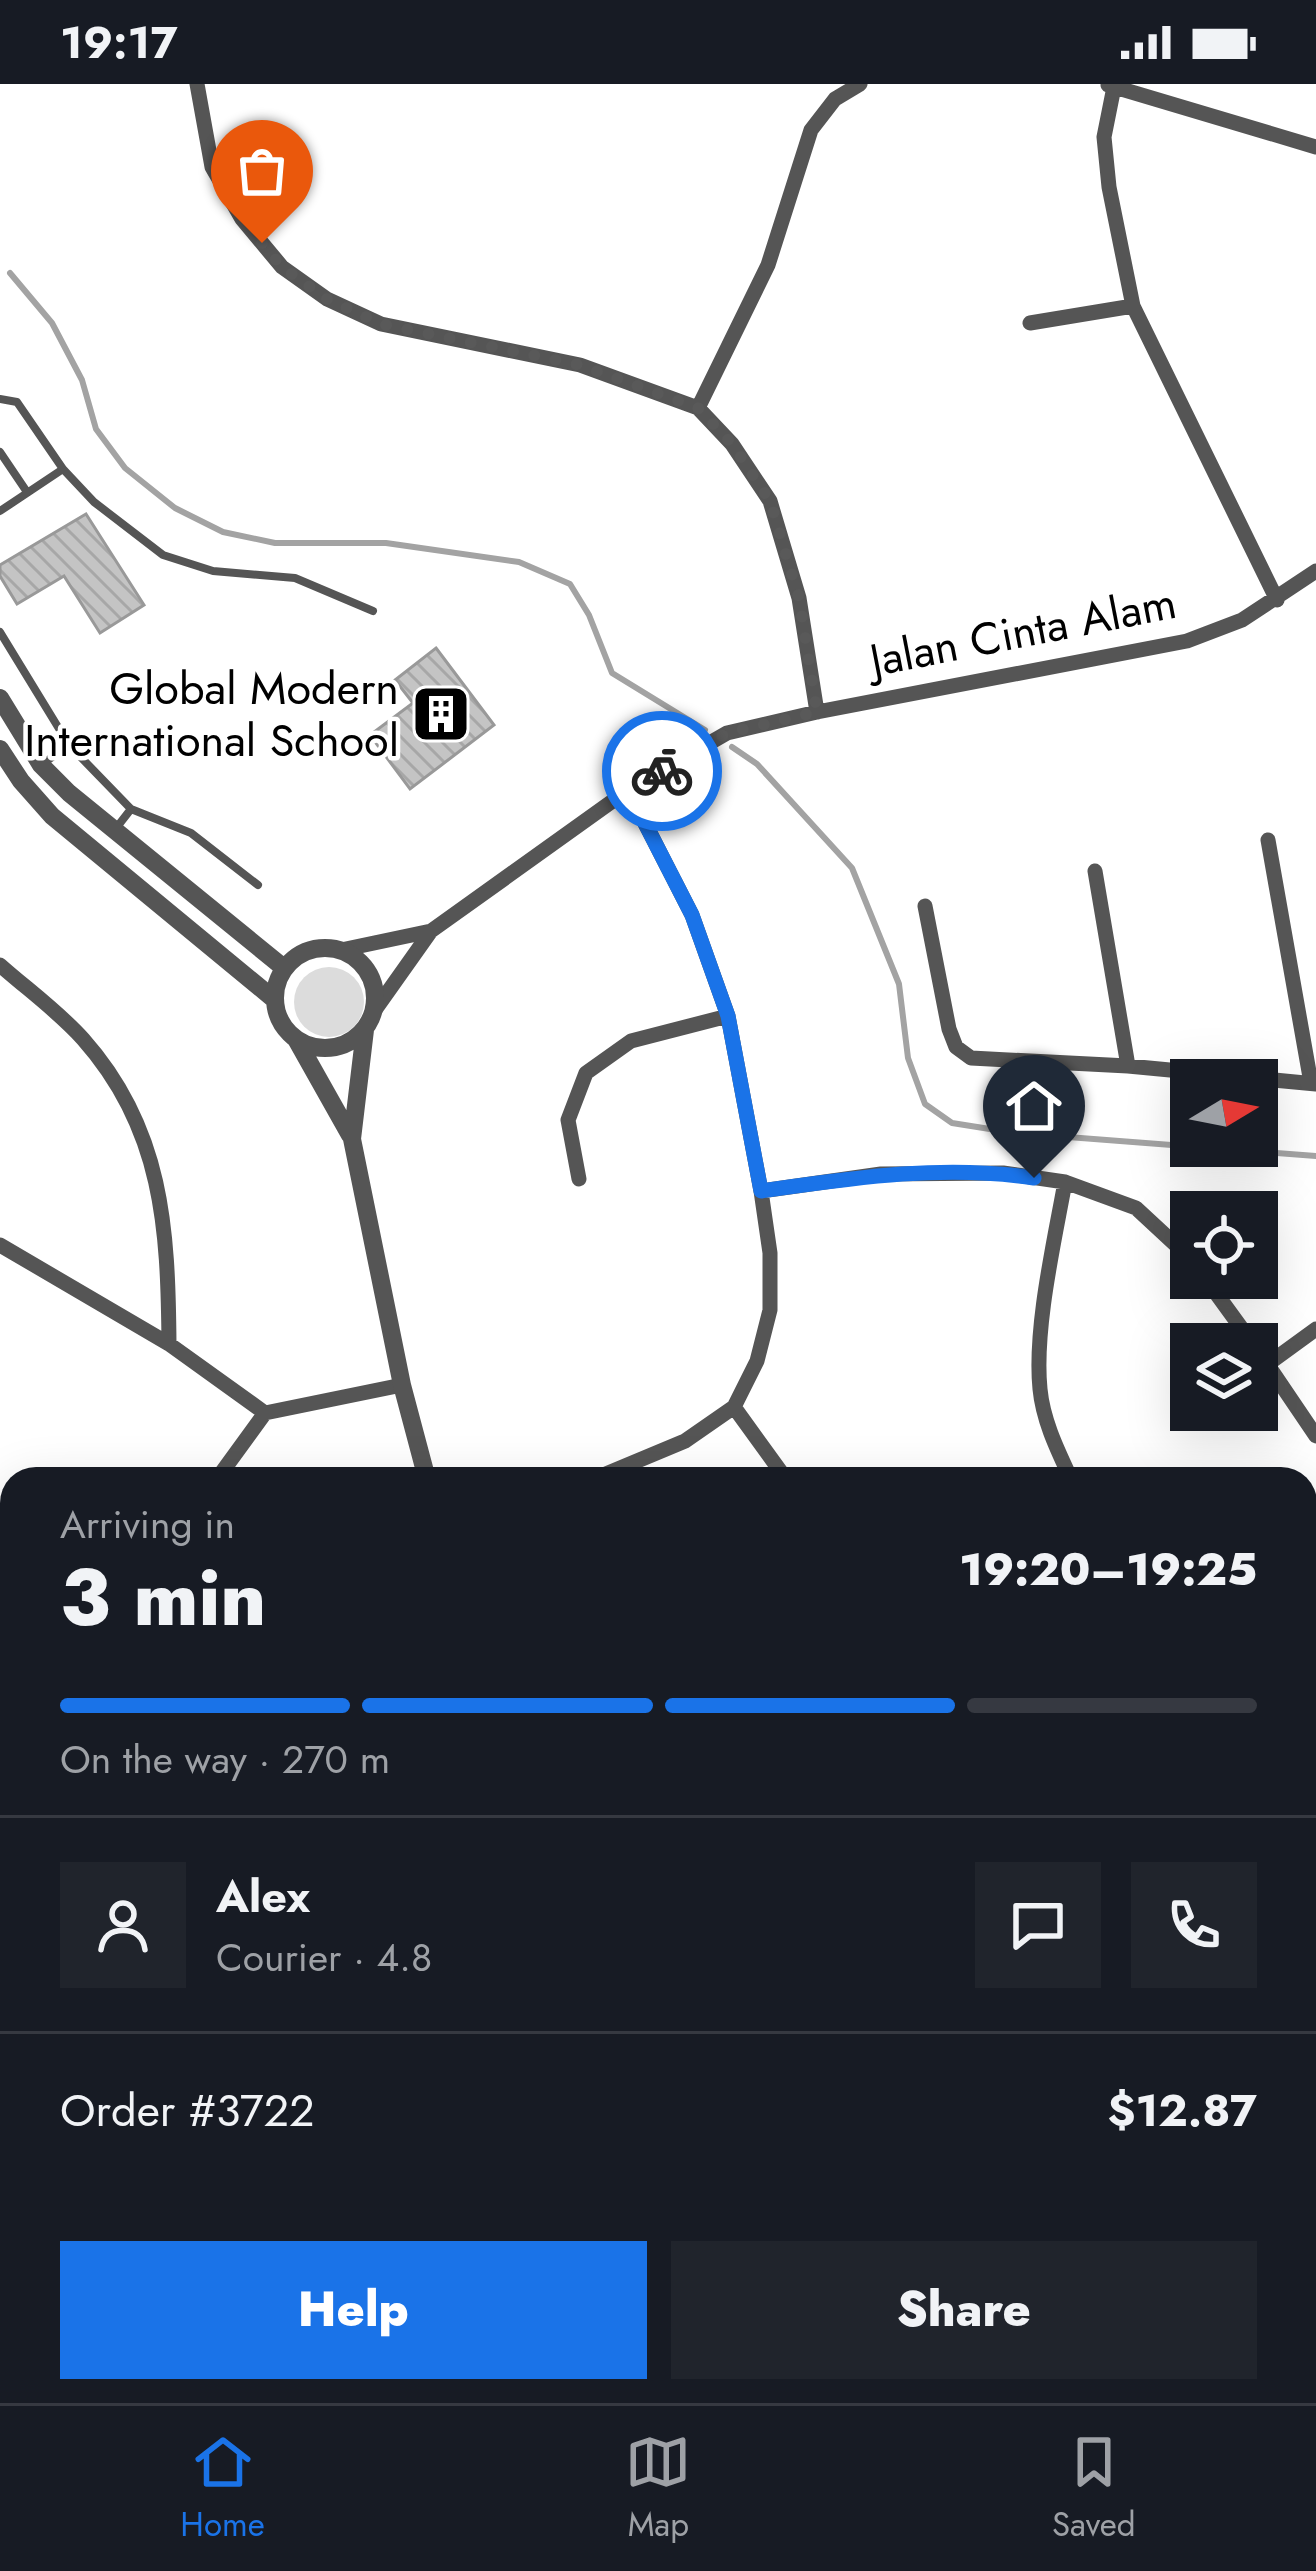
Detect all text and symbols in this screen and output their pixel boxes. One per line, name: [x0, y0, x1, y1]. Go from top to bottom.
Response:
text: 19:17: [60, 10, 178, 75]
pin: [211, 120, 313, 243]
icon: bag: [229, 138, 295, 204]
street label: Jalan Cinta Alam: [860, 570, 1182, 694]
place label: Global Modern International School: [24, 656, 399, 773]
building icon: Global Modern International School: [410, 683, 472, 745]
courier: [602, 711, 722, 831]
icon: bike: [629, 738, 695, 804]
pin: [983, 1055, 1085, 1178]
north arrow: [1170, 1059, 1278, 1167]
map controls: [1170, 1059, 1278, 1431]
icon: home: [1001, 1073, 1067, 1139]
button: locate: [1170, 1191, 1278, 1299]
button: layers: [1170, 1323, 1278, 1431]
text: Arriving in: [60, 1496, 235, 1553]
text: 19:20–19:25: [959, 1537, 1257, 1602]
text: 3 min: [60, 1542, 266, 1654]
text: On the way · 270 m: [60, 1731, 390, 1788]
button: person: [60, 1862, 186, 1988]
button: chat: [975, 1862, 1101, 1988]
button: phone: [1131, 1862, 1257, 1988]
text: Alex: [216, 1864, 310, 1929]
text: Courier · 4.8: [216, 1929, 432, 1986]
text: Order #3722: [60, 2078, 315, 2143]
text: $12.87: [1107, 2078, 1257, 2143]
button: Help: [60, 2241, 647, 2379]
button: Share: [671, 2241, 1257, 2379]
tab: Home: [180, 2429, 265, 2548]
tab: Map: [625, 2429, 691, 2548]
tab: Saved: [1052, 2429, 1136, 2548]

